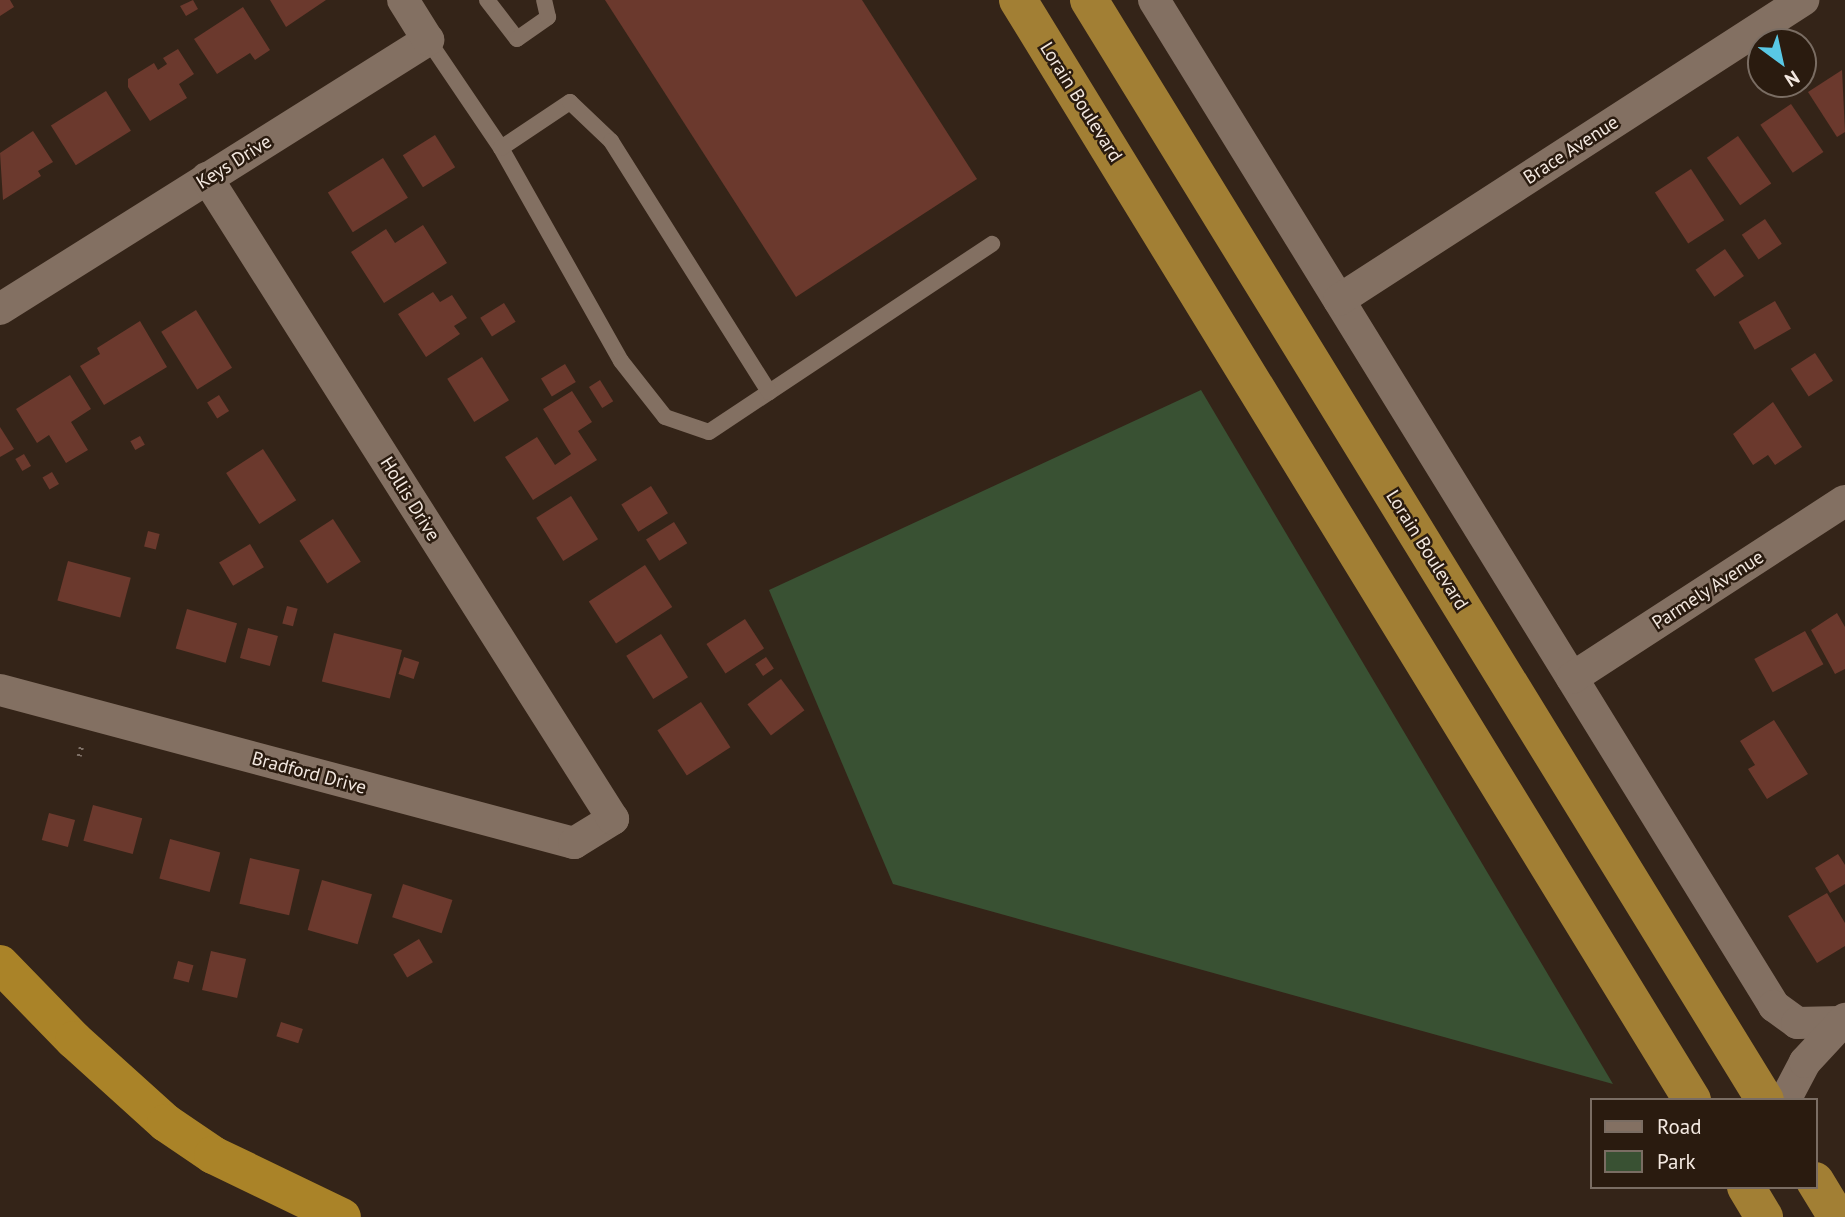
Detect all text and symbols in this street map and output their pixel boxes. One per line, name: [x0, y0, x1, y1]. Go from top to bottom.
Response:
north arrow: [1747, 28, 1817, 98]
street label: Lorain Boulevard: [1035, 38, 1127, 166]
text: N: [1781, 65, 1804, 92]
street label: Brace Avenue: [1519, 111, 1623, 189]
street label: Keys Drive: [192, 130, 276, 194]
street label: Hollis Drive: [375, 453, 445, 545]
street label: Lorain Boulevard: [1381, 486, 1473, 614]
street label: Parmely Avenue: [1647, 545, 1769, 635]
street label: Bradford Drive: [249, 747, 369, 799]
legend: [1590, 1098, 1817, 1189]
text: Road: [1657, 1113, 1701, 1140]
text: Park: [1657, 1148, 1696, 1175]

